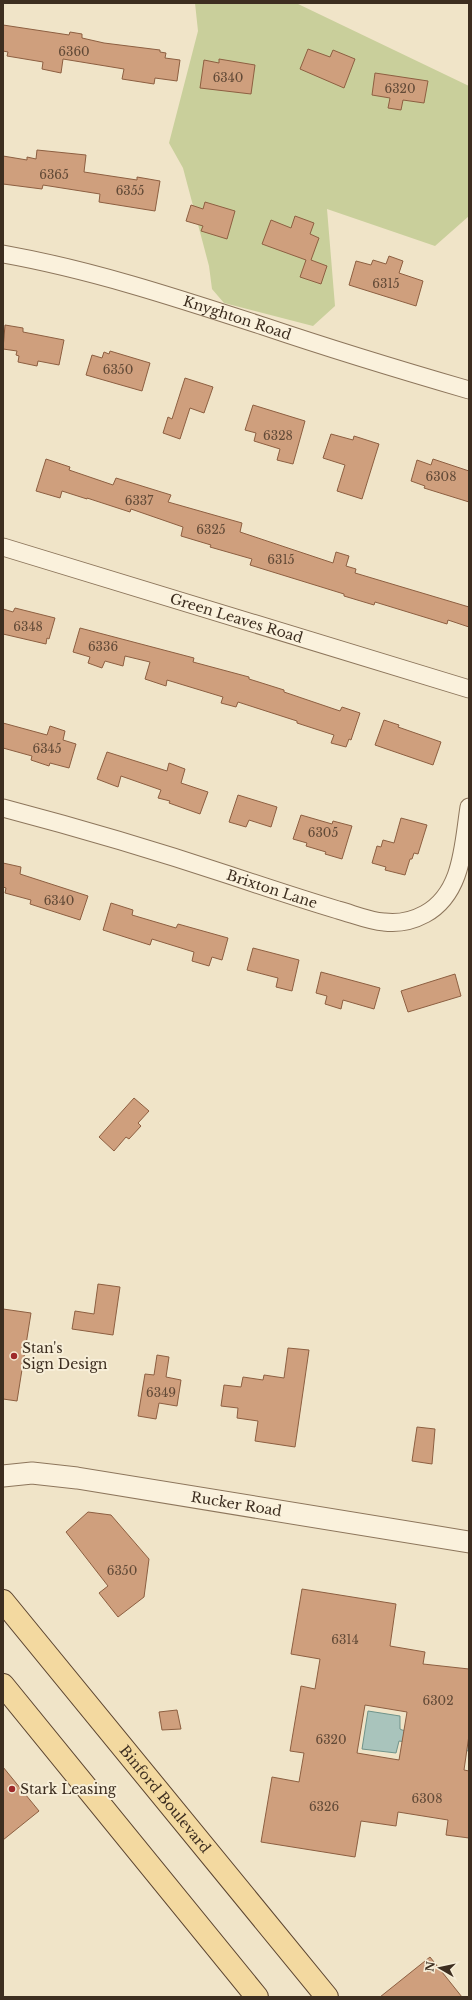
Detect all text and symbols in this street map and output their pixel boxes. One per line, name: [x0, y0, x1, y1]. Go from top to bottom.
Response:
house number: 6360: [58, 44, 90, 59]
house number: 6340: [213, 70, 243, 85]
house number: 6320: [384, 81, 416, 96]
house number: 6365: [39, 167, 69, 182]
house number: 6355: [116, 183, 145, 198]
house number: 6315: [372, 276, 400, 291]
street label: Knyghton Road: [181, 292, 294, 344]
house number: 6350: [103, 362, 133, 377]
house number: 6328: [263, 428, 293, 443]
house number: 6308: [426, 469, 456, 484]
house number: 6337: [125, 493, 154, 508]
house number: 6325: [196, 522, 226, 537]
house number: 6315: [267, 552, 295, 567]
street label: Green Leaves Road: [168, 589, 306, 647]
house number: 6348: [13, 619, 43, 634]
house number: 6336: [88, 639, 118, 654]
house number: 6345: [33, 741, 62, 756]
house number: 6305: [308, 825, 338, 840]
street label: Brixton Lane: [224, 866, 320, 912]
house number: 6340: [44, 893, 74, 908]
place label: Stan's Sign Design: [22, 1339, 108, 1373]
marker: Stan's Sign Design: [9, 1351, 19, 1361]
house number: 6349: [146, 1385, 176, 1400]
street label: Rucker Road: [190, 1488, 284, 1520]
house number: 6350: [107, 1563, 137, 1578]
house number: 6314: [331, 1632, 359, 1647]
house number: 6302: [422, 1693, 454, 1708]
house number: 6320: [315, 1732, 347, 1747]
street label: Binford Boulevard: [116, 1742, 215, 1857]
place label: Stark Leasing: [20, 1780, 117, 1798]
marker: Stark Leasing: [7, 1784, 17, 1794]
house number: 6308: [412, 1791, 442, 1806]
house number: 6326: [309, 1799, 339, 1814]
north arrow: [420, 1948, 460, 1988]
text: N: [422, 1960, 438, 1973]

